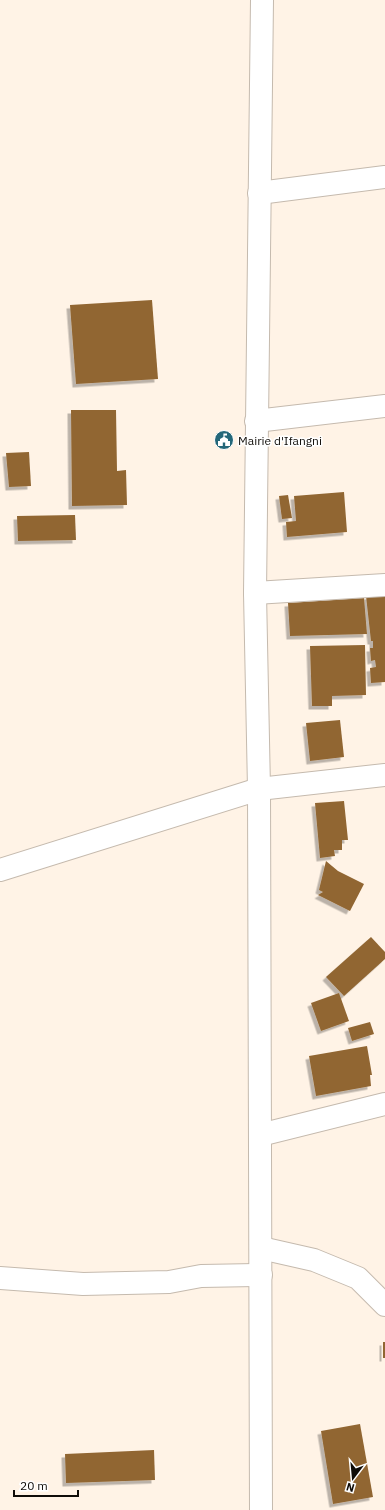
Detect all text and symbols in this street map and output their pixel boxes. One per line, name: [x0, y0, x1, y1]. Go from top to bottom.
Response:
public building icon: Mairie d'Ifangni: [213, 429, 235, 451]
place label: Mairie d'Ifangni: [238, 433, 322, 448]
north arrow: [333, 1458, 373, 1498]
scale bar: [14, 1472, 78, 1498]
text: 20 m: [20, 1478, 48, 1493]
text: N: [344, 1480, 356, 1495]

